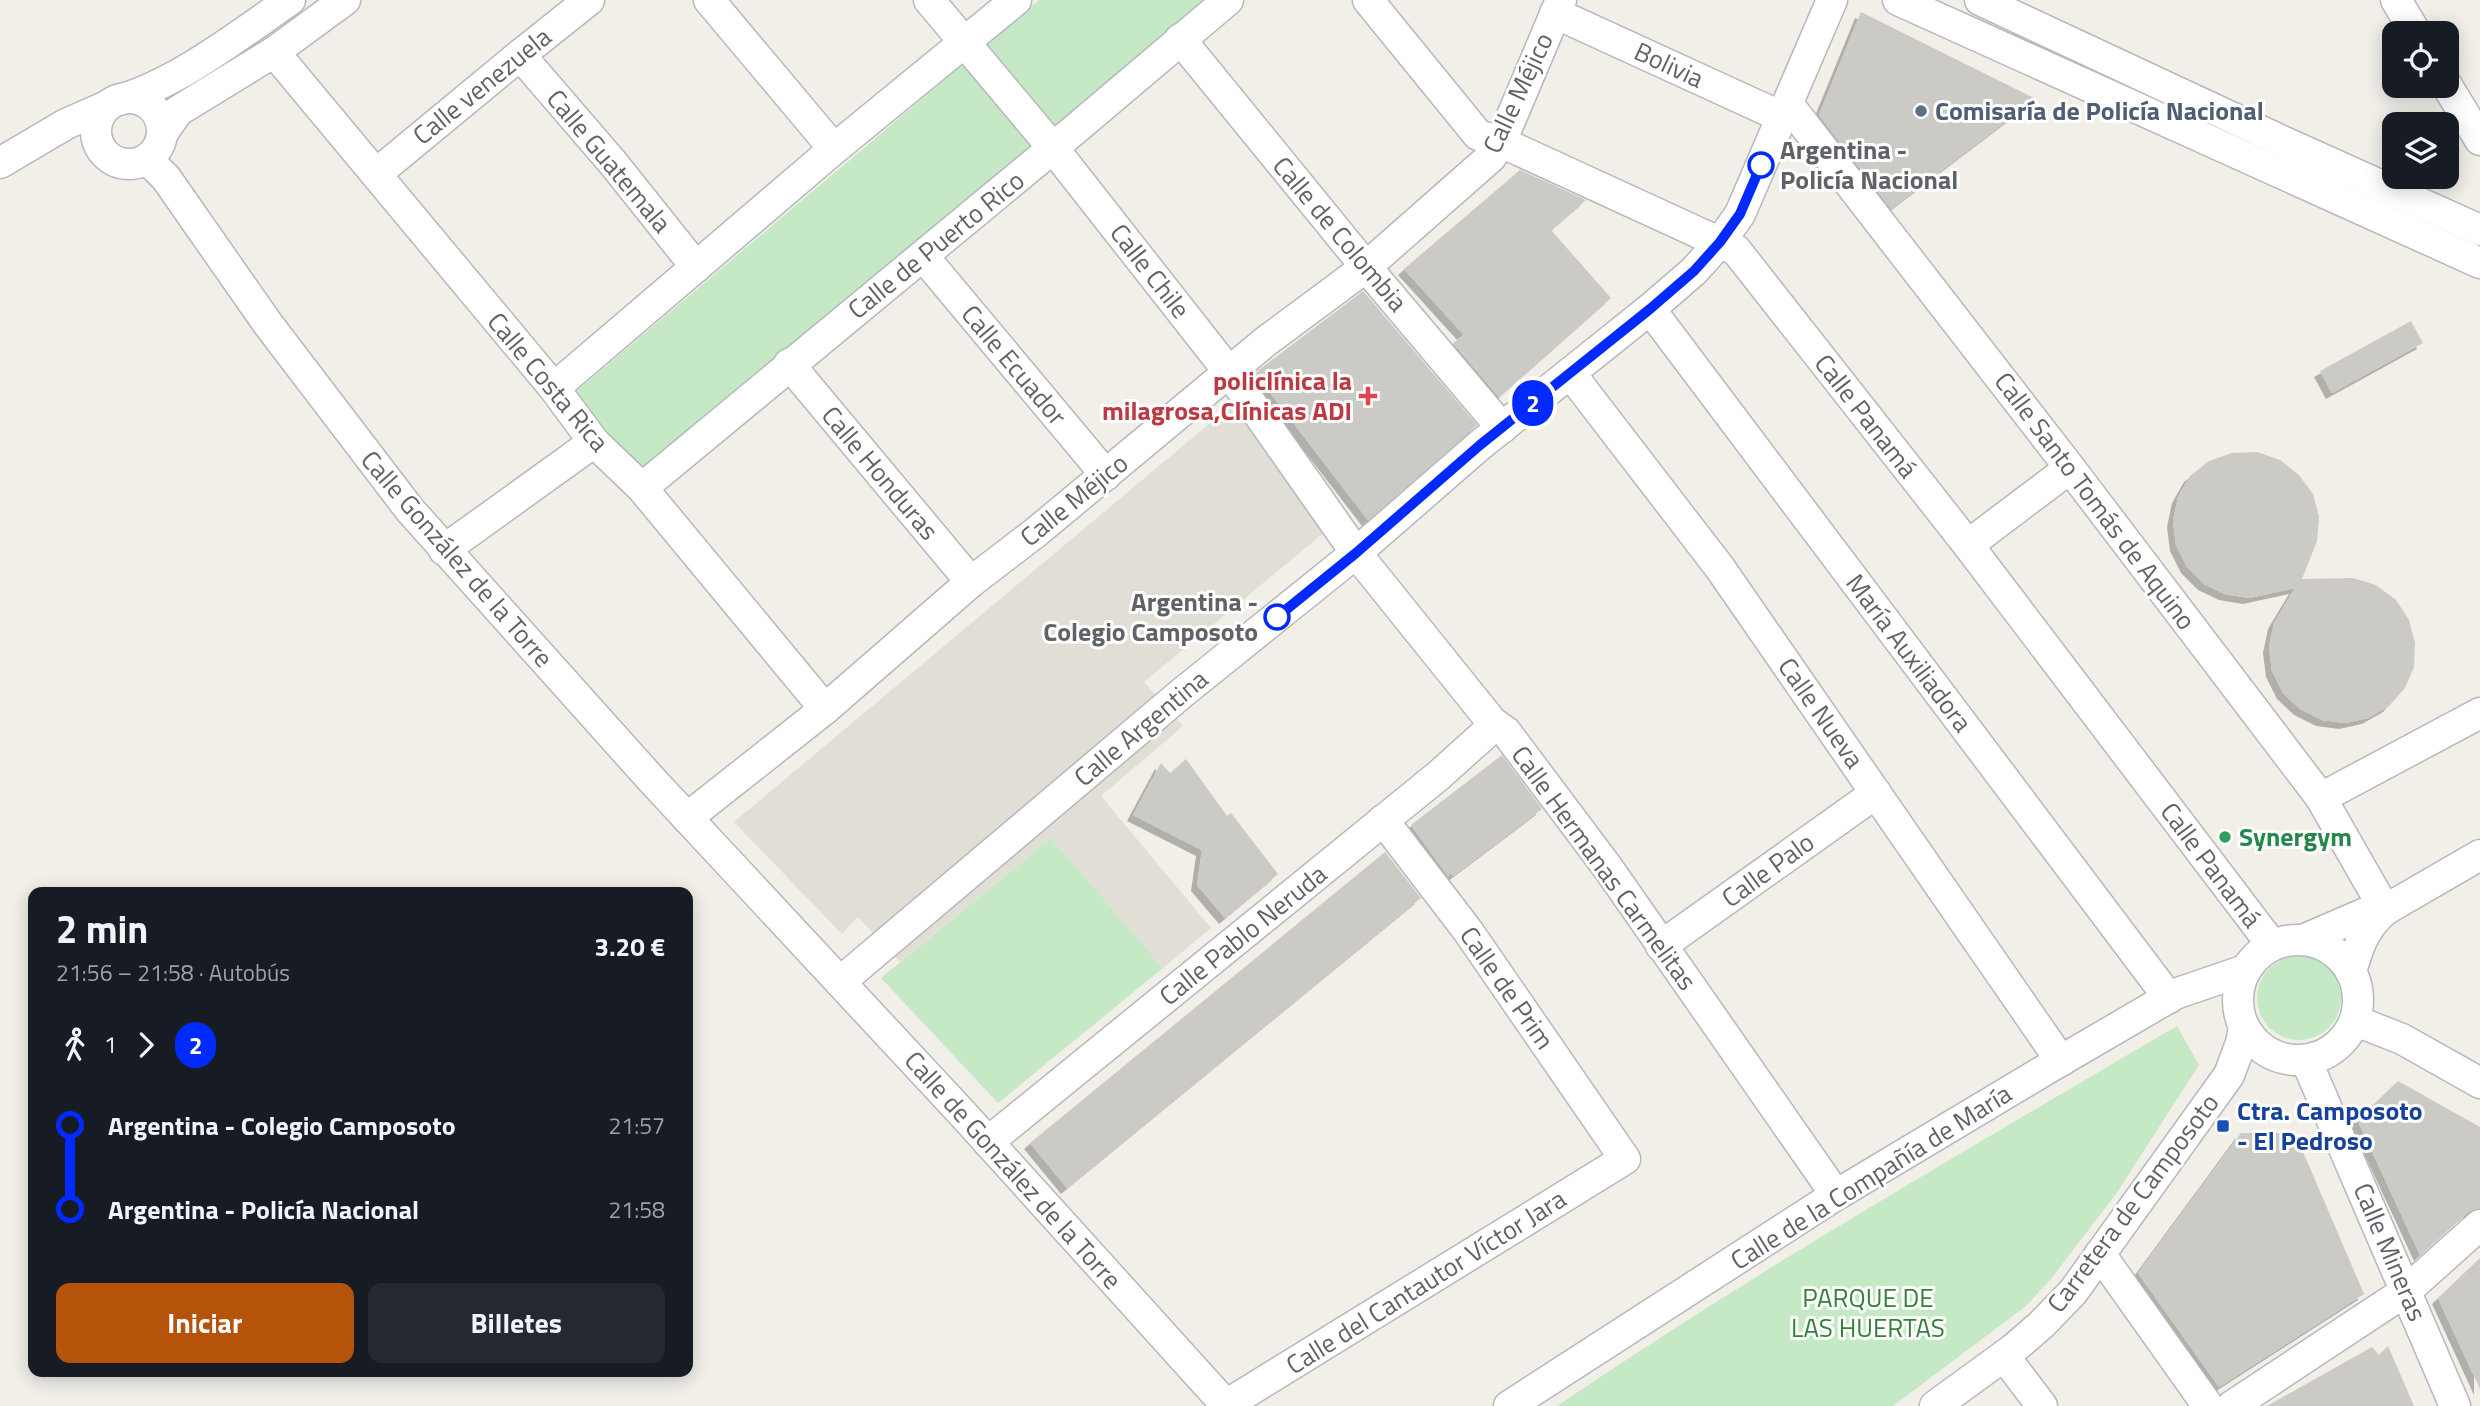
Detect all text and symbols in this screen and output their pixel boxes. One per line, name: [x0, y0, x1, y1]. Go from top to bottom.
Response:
street label: Calle venezuela: [404, 17, 559, 154]
map controls: [2382, 21, 2459, 189]
button: locate: [2382, 21, 2459, 98]
street label: Calle Méjico: [1473, 26, 1563, 160]
street label: Bolivia: [1628, 32, 1710, 98]
street label: Calle Guatemala: [538, 80, 681, 241]
place label: Comisaría de Policía Nacional: [1935, 91, 2264, 130]
marker: Comisaría de Policía Nacional: [1913, 103, 1929, 119]
button: layers: [2382, 112, 2459, 189]
place label: Argentina - Policía Nacional: [1780, 130, 1958, 199]
street label: Calle de Colombia: [1264, 148, 1417, 320]
marker: Argentina - Policía Nacional: [1748, 152, 1774, 178]
street label: Calle de Puerto Rico: [839, 161, 1032, 328]
street label: Calle Chile: [1101, 215, 1200, 326]
street label: Calle Ecuador: [952, 296, 1077, 433]
street label: Calle Costa Rica: [478, 303, 619, 460]
street label: Calle Panamá: [1805, 345, 1927, 486]
place label: policlínica la milagrosa,Clínicas ADI: [1102, 361, 1352, 430]
street label: Calle Santo Tomás de Aquino: [1985, 364, 2205, 638]
line badge: 2: [1510, 380, 1556, 426]
text: 2: [1526, 385, 1540, 421]
marker: policlínica la milagrosa,Clínicas ADI: [1358, 386, 1378, 406]
street label: Calle Honduras: [812, 397, 948, 548]
street label: Calle González de la Torre: [352, 442, 563, 676]
street label: Calle Méjico: [1011, 444, 1136, 555]
street label: María Auxiliadora: [1837, 565, 1982, 740]
place label: Argentina - Colegio Camposoto: [1043, 582, 1258, 651]
marker: Argentina - Colegio Camposoto: [1264, 604, 1290, 630]
street label: Calle Nueva: [1769, 649, 1874, 776]
street label: Calle Argentina: [1065, 660, 1216, 795]
street label: Calle Hermanas Carmelitas: [1502, 737, 1707, 998]
street label: Calle Panamá: [2151, 794, 2272, 936]
place label: Synergym: [2239, 817, 2352, 856]
street label: Calle Palo: [1713, 823, 1822, 917]
marker: Synergym: [2217, 829, 2233, 845]
street label: Calle Pablo Neruda: [1151, 855, 1335, 1014]
text: 2 min: [56, 900, 148, 958]
street label: Calle de Prim: [1451, 918, 1564, 1057]
text: 3.20 €: [594, 927, 665, 966]
text: 21:56 – 21:58 · Autobús: [56, 955, 290, 990]
icon: walk: [56, 1026, 94, 1064]
icon: forward: [127, 1026, 165, 1064]
text: 1: [104, 1027, 117, 1062]
text: 2: [189, 1027, 202, 1063]
street label: Calle de González de la Torre: [895, 1042, 1131, 1298]
street label: Calle de la Compañía de María: [1723, 1074, 2019, 1279]
street label: Carretera de Camposoto: [2037, 1085, 2228, 1320]
place label: Ctra. Camposoto - El Pedroso: [2237, 1091, 2423, 1160]
text: Argentina - Colegio Camposoto: [108, 1106, 456, 1145]
text: 21:57: [608, 1108, 665, 1143]
marker: Ctra. Camposoto - El Pedroso: [2215, 1118, 2231, 1134]
street label: Calle Mineras: [2344, 1177, 2437, 1327]
street label: Calle del Cantautor Víctor Jara: [1278, 1179, 1573, 1384]
text: Argentina - Policía Nacional: [108, 1190, 419, 1229]
text: 21:58: [608, 1192, 665, 1227]
park label: PARQUE DE LAS HUERTAS: [1791, 1278, 1945, 1347]
button: Iniciar: [56, 1283, 354, 1363]
button: Billetes: [368, 1283, 665, 1363]

